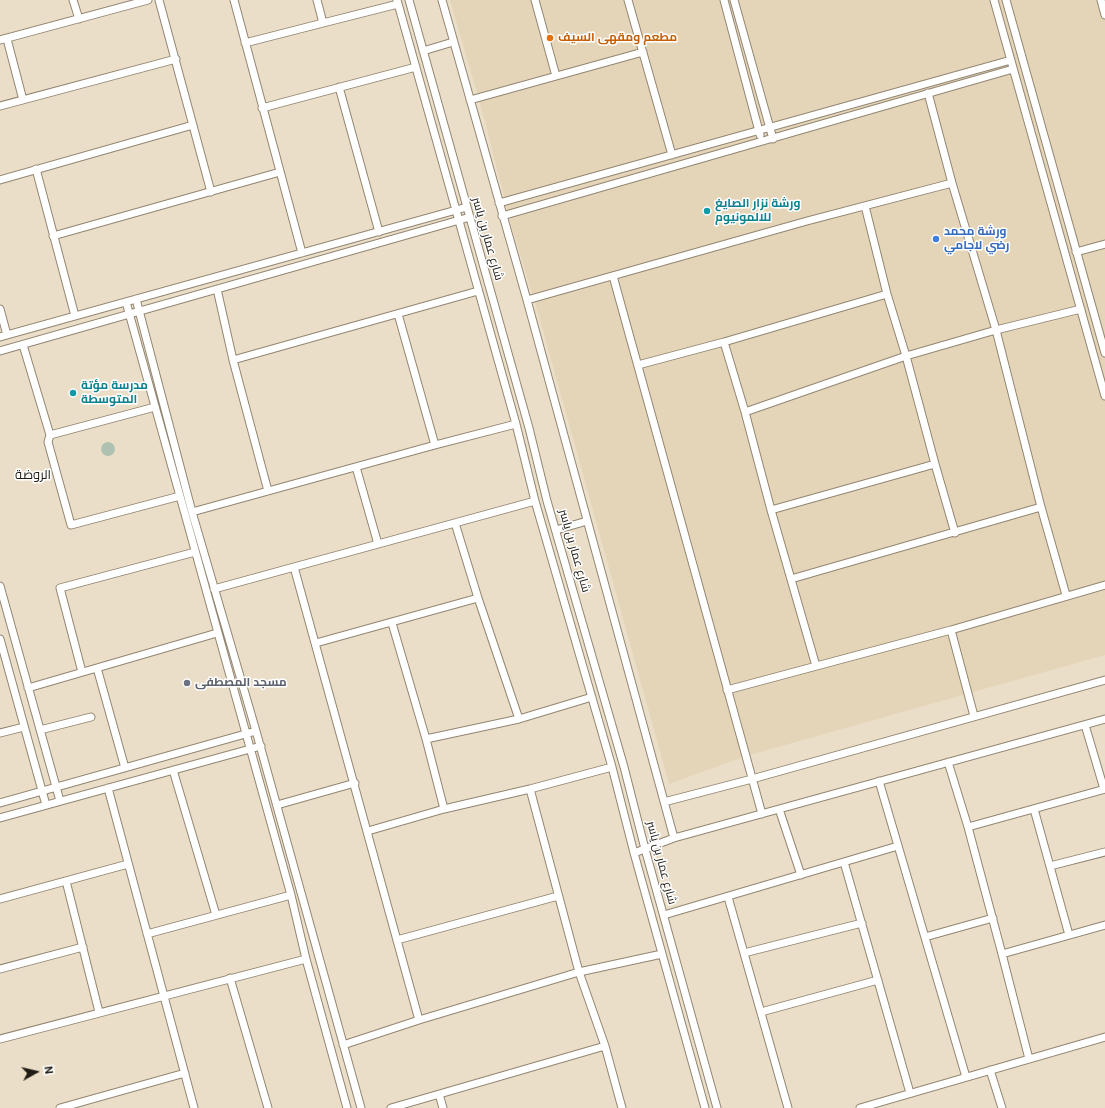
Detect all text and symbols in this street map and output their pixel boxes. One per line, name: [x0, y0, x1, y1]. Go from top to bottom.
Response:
place label: مطعم ومقهى السيف: [558, 31, 677, 45]
marker: مطعم ومقهى السيف: [545, 33, 555, 43]
street label: شارع عمار بن ياسر: [468, 196, 506, 282]
place label: ورشة نزار الصايغ للالمونيوم: [715, 197, 800, 225]
marker: ورشة نزار الصايغ للالمونيوم: [702, 206, 712, 216]
place label: ورشة محمد رضي لاجامي: [944, 225, 1009, 253]
marker: ورشة محمد رضي لاجامي: [931, 234, 941, 244]
place label: مدرسة مؤتة المتوسطة: [81, 379, 148, 407]
marker: مدرسة مؤتة المتوسطة: [68, 388, 78, 398]
district label: الروضة: [15, 468, 51, 484]
street label: شارع عمار بن ياسر: [555, 508, 593, 594]
place label: مسجد المصطفى: [195, 676, 287, 690]
marker: مسجد المصطفى: [182, 678, 192, 688]
street label: شارع عمار بن ياسر: [643, 820, 679, 906]
north arrow: [16, 1052, 56, 1092]
text: N: [41, 1066, 55, 1075]

